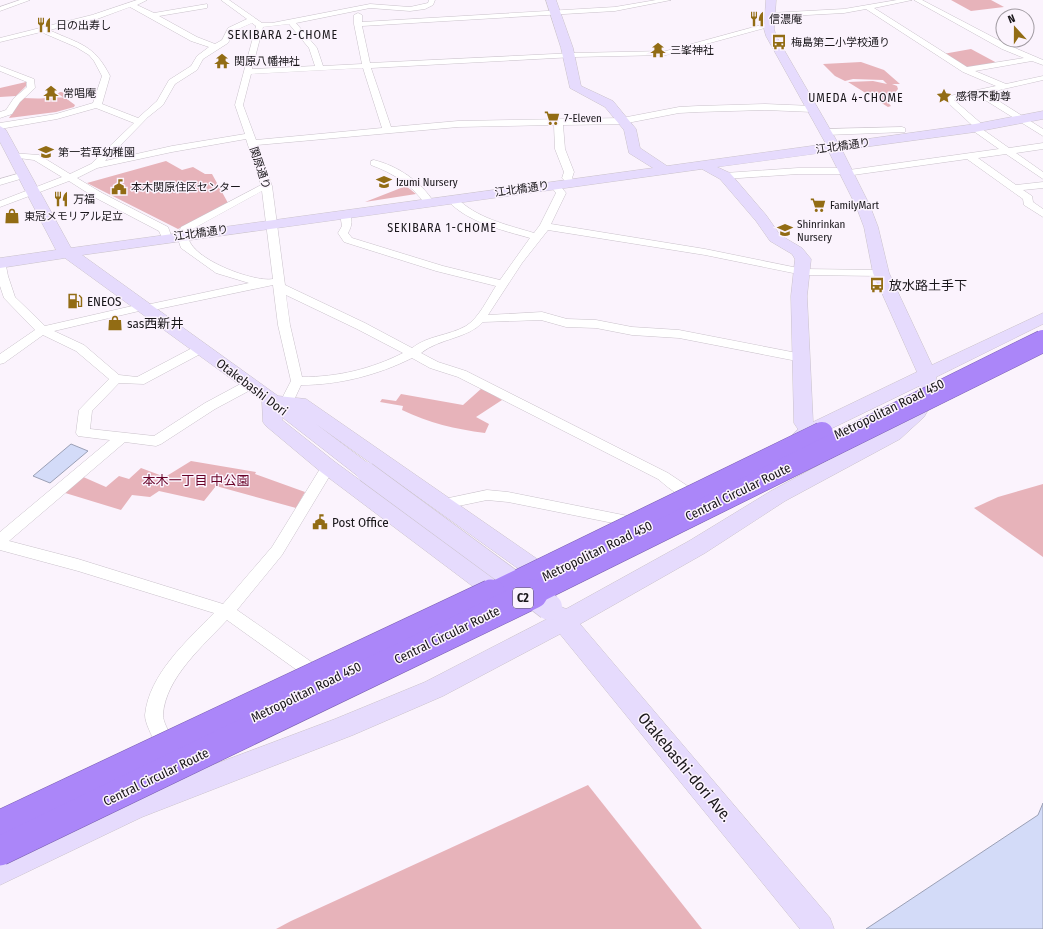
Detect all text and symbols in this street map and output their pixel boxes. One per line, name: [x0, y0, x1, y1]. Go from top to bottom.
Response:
north arrow: [995, 8, 1035, 48]
restaurant icon: 信濃庵: [748, 10, 766, 28]
text: N: [1006, 12, 1017, 26]
place label: 信濃庵: [769, 13, 802, 26]
restaurant icon: 日の出寿し: [35, 16, 53, 34]
place label: 日の出寿し: [56, 19, 111, 32]
district label: SEKIBARA 2-CHOME: [228, 28, 338, 42]
bus stop icon: 梅島第二小学校通り: [770, 33, 788, 51]
place label: 梅島第二小学校通り: [791, 36, 890, 49]
temple icon: 三峯神社: [649, 41, 667, 59]
place label: 三峯神社: [670, 44, 714, 57]
temple icon: 関原八幡神社: [213, 52, 231, 70]
place label: 関原八幡神社: [234, 55, 300, 68]
temple icon: 常唱庵: [42, 84, 60, 102]
place label: 常唱庵: [63, 87, 96, 100]
place icon: 感得不動尊: [935, 87, 953, 105]
place label: 感得不動尊: [956, 90, 1011, 103]
district label: UMEDA 4-CHOME: [808, 91, 904, 105]
supermarket icon: 7-Eleven: [543, 109, 561, 127]
place label: 7-Eleven: [564, 112, 602, 125]
street label: 江北橋通り: [815, 136, 871, 156]
school or university icon: 第一若草幼稚園: [37, 143, 55, 161]
street label: 関原通り: [247, 145, 273, 191]
place label: 第一若草幼稚園: [58, 146, 135, 159]
school or university icon: Izumi Nursery: [375, 173, 393, 191]
place label: Izumi Nursery: [396, 176, 458, 189]
public building icon: 本木関原住区センター: [110, 178, 128, 196]
street label: 江北橋通り: [494, 179, 550, 199]
place label: 本木関原住区センター: [131, 181, 241, 194]
restaurant icon: 万福: [52, 190, 70, 208]
place label: 万福: [73, 193, 95, 206]
supermarket icon: FamilyMart: [809, 196, 827, 214]
place label: FamilyMart: [830, 199, 880, 212]
shop icon: 東冠メモリアル足立: [3, 207, 21, 225]
place label: 東冠メモリアル足立: [24, 210, 123, 223]
place label: Shinrinkan Nursery: [797, 218, 845, 244]
district label: SEKIBARA 1-CHOME: [387, 221, 497, 235]
school or university icon: Shinrinkan Nursery: [776, 221, 794, 239]
street label: 江北橋通り: [173, 223, 229, 243]
bus stop icon: 放水路土手下: [868, 276, 886, 294]
place label: 放水路土手下: [889, 278, 967, 293]
fuel station icon: ENEOS: [66, 292, 84, 310]
place label: ENEOS: [87, 294, 122, 309]
shop icon: sas西新井: [106, 314, 124, 332]
place label: sas西新井: [127, 316, 183, 331]
street label: Otakebashi Dori: [214, 355, 290, 419]
street label: Metropolitan Road 450: [831, 376, 947, 442]
street label: Central Circular Route: [683, 460, 793, 524]
park label: 本木一丁目 中公園: [142, 473, 250, 488]
public building icon: Post Office: [311, 513, 329, 531]
place label: Post Office: [332, 515, 389, 530]
street label: Metropolitan Road 450: [539, 518, 655, 584]
road number: C2: [513, 588, 533, 608]
street label: Central Circular Route: [392, 603, 502, 667]
street label: Metropolitan Road 450: [248, 659, 364, 725]
street label: Otakebashi-dori Ave.: [634, 709, 736, 825]
street label: Central Circular Route: [101, 745, 211, 809]

